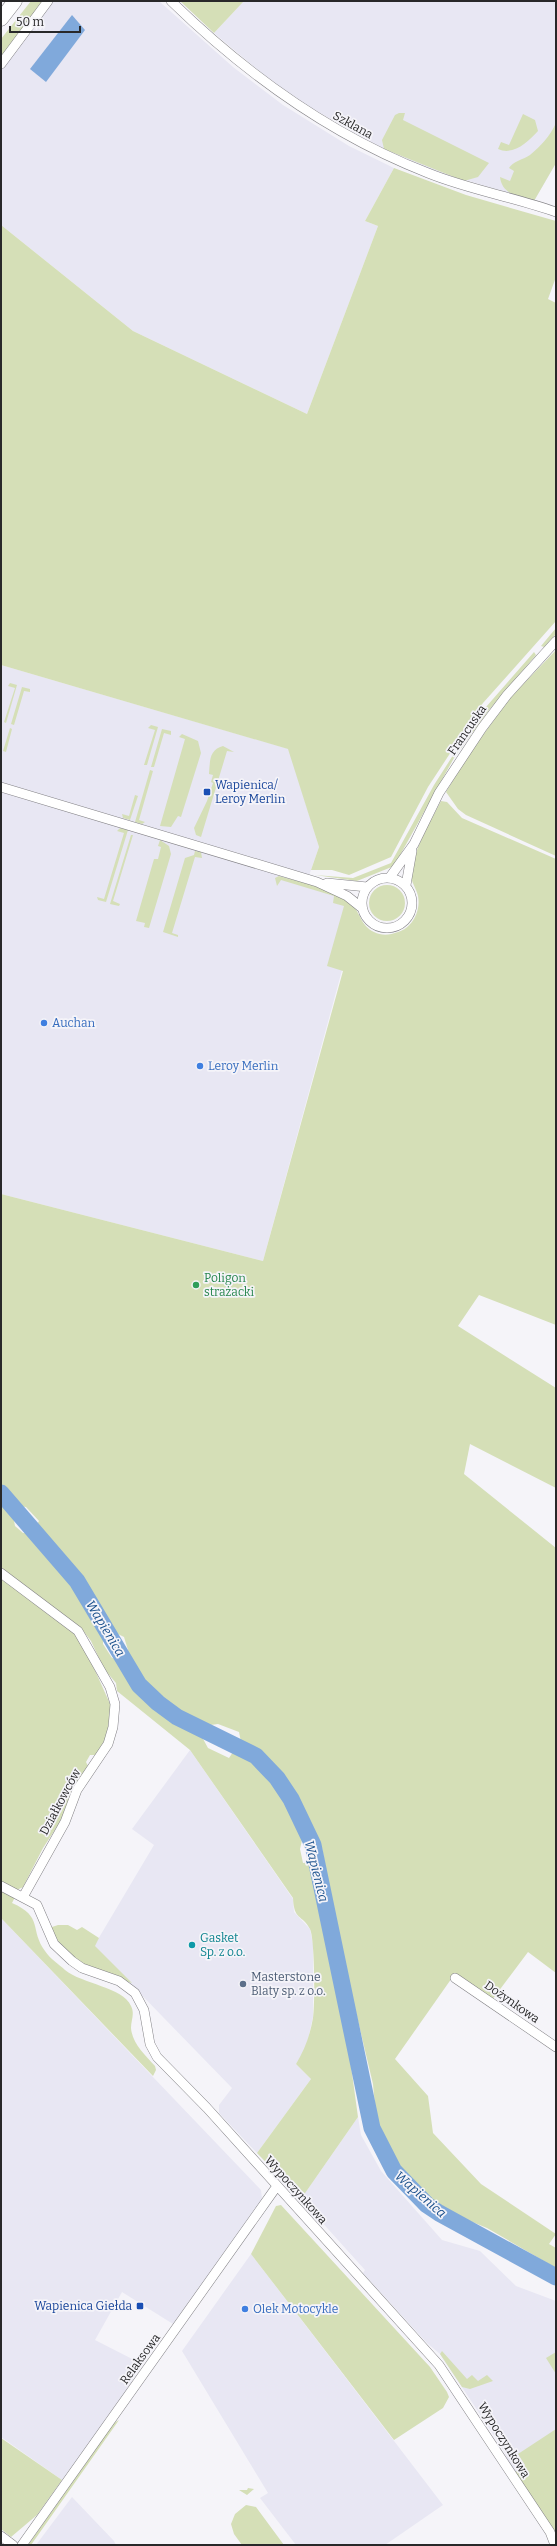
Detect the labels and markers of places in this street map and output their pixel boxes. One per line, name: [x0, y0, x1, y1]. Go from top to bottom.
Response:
place label: Wapienica/ Leroy Merlin: [215, 778, 286, 806]
marker: Wapienica/ Leroy Merlin: [202, 787, 212, 797]
place label: Auchan: [52, 1016, 96, 1030]
marker: Auchan: [39, 1018, 49, 1028]
place label: Leroy Merlin: [208, 1059, 279, 1073]
marker: Leroy Merlin: [195, 1061, 205, 1071]
place label: Poligon strażacki: [204, 1271, 254, 1299]
marker: Poligon strażacki: [191, 1280, 201, 1290]
place label: Gasket Sp. z o.o.: [200, 1931, 245, 1959]
marker: Gasket Sp. z o.o.: [187, 1940, 197, 1950]
place label: Masterstone Blaty sp. z o.o.: [251, 1970, 326, 1998]
marker: Masterstone Blaty sp. z o.o.: [238, 1979, 248, 1989]
place label: Wapienica Giełda: [34, 2299, 132, 2313]
marker: Wapienica Giełda: [135, 2301, 145, 2311]
place label: Olek Motocykle: [253, 2302, 338, 2316]
marker: Olek Motocykle: [240, 2304, 250, 2314]

